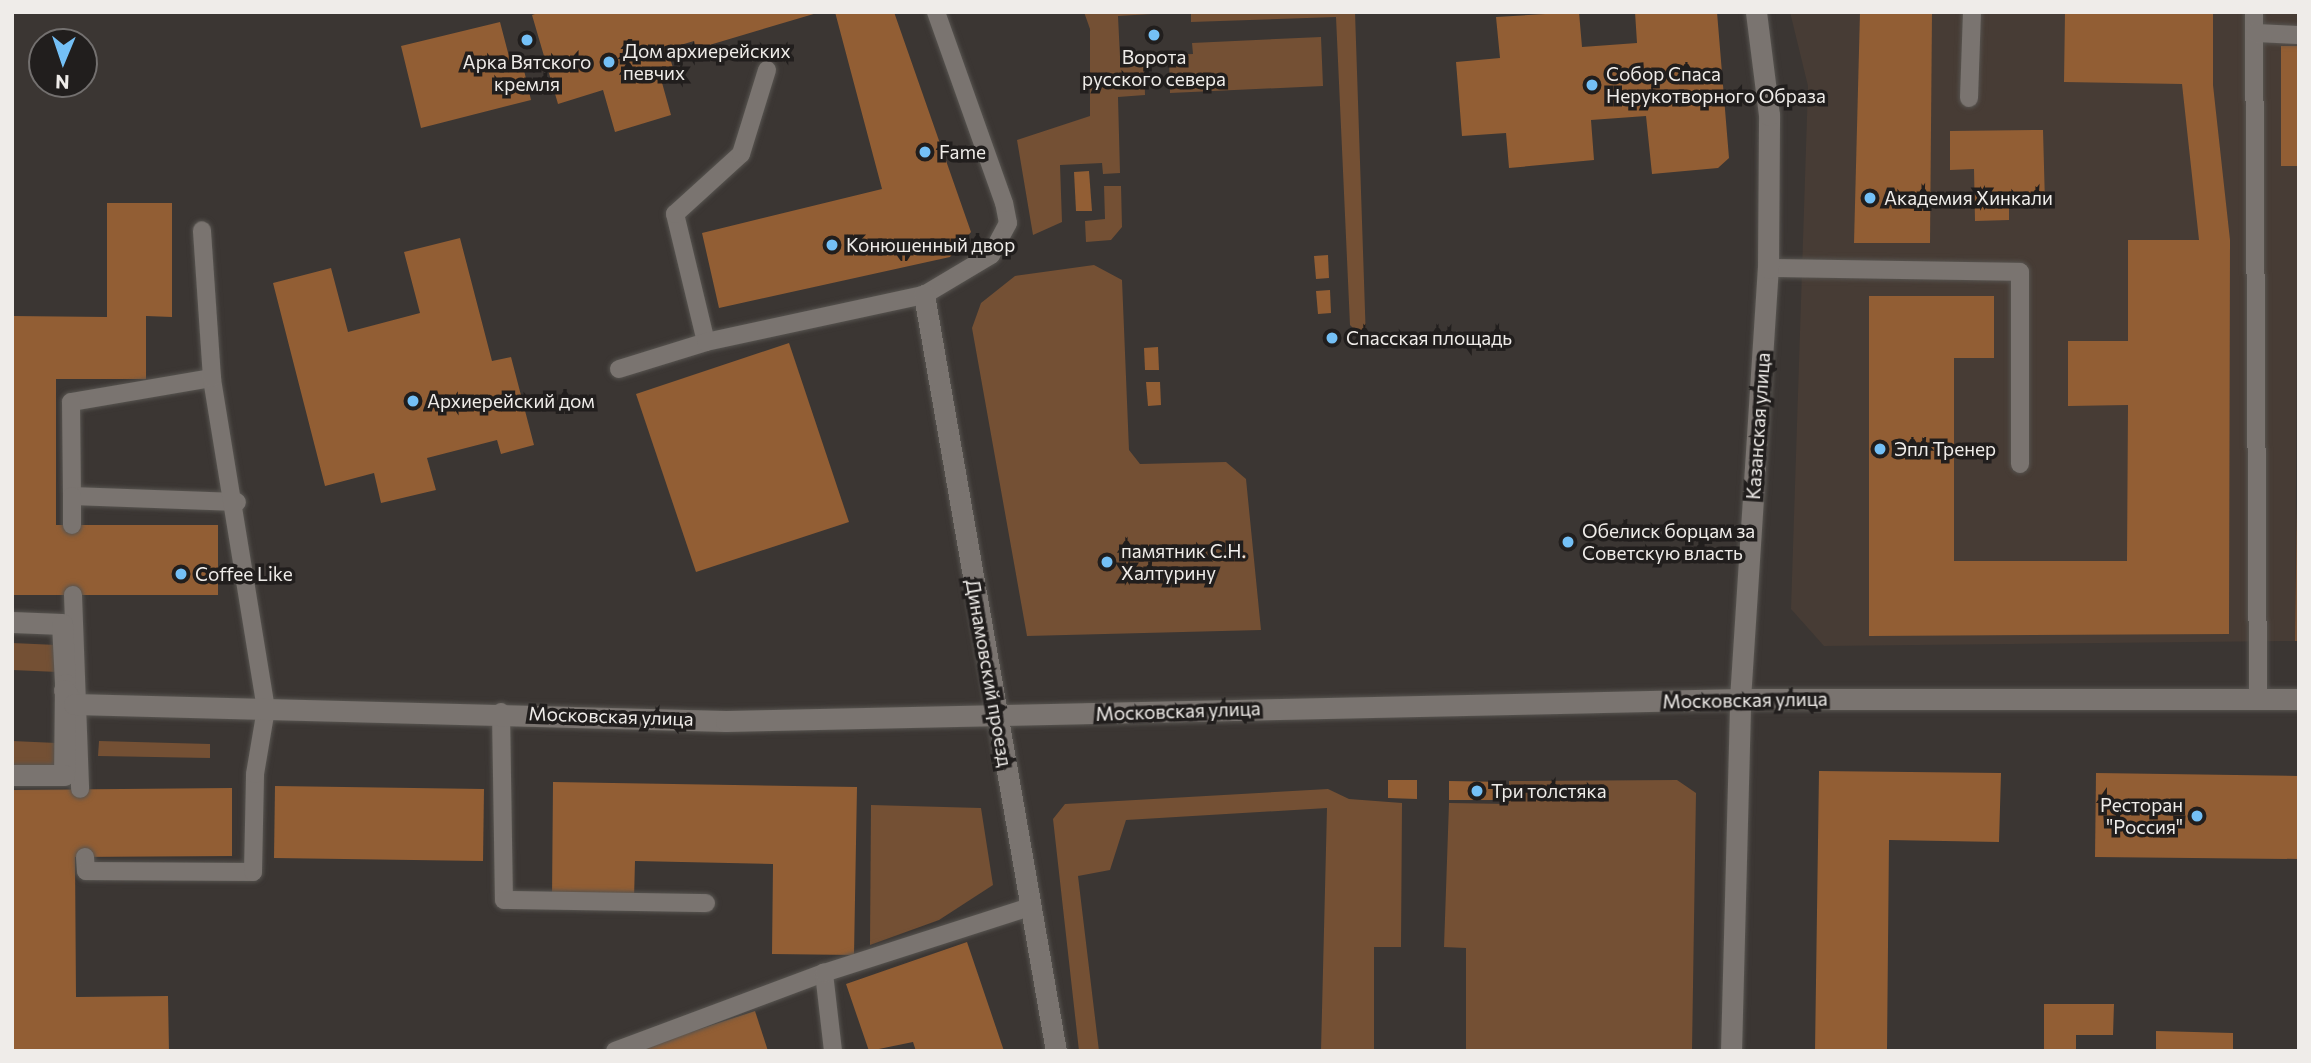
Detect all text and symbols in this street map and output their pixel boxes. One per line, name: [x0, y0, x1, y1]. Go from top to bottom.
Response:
marker: Ворота русского севера: [1146, 27, 1162, 43]
north arrow: [28, 28, 98, 98]
marker: Арка Вятского кремля: [519, 32, 535, 48]
place label: Дом архиерейских певчих: [623, 40, 791, 84]
place label: Ворота русского севера: [1082, 46, 1226, 90]
place label: Арка Вятского кремля: [463, 51, 591, 95]
marker: Дом архиерейских певчих: [601, 54, 617, 70]
place label: Собор Спаса Нерукотворного Образа: [1606, 63, 1826, 107]
text: N: [55, 71, 70, 94]
marker: Собор Спаса Нерукотворного Образа: [1584, 77, 1600, 93]
place label: Fame: [939, 141, 986, 163]
marker: Fame: [917, 144, 933, 160]
place label: Академия Хинкали: [1884, 187, 2053, 209]
marker: Академия Хинкали: [1862, 190, 1878, 206]
place label: Конюшенный двор: [846, 234, 1015, 256]
marker: Конюшенный двор: [824, 237, 840, 253]
place label: Спасская площадь: [1346, 327, 1512, 349]
marker: Спасская площадь: [1324, 330, 1340, 346]
street label: Казанская улица: [1741, 352, 1775, 500]
place label: Архиерейский дом: [427, 390, 595, 412]
marker: Архиерейский дом: [405, 393, 421, 409]
place label: Эпл Тренер: [1894, 438, 1996, 460]
marker: Эпл Тренер: [1872, 441, 1888, 457]
place label: Обелиск борцам за Советскую власть: [1582, 520, 1755, 564]
marker: Обелиск борцам за Советскую власть: [1560, 534, 1576, 550]
place label: памятник С.Н. Халтурину: [1121, 540, 1246, 584]
marker: памятник С.Н. Халтурину: [1099, 554, 1115, 570]
place label: Coffee Like: [195, 563, 293, 585]
marker: Coffee Like: [173, 566, 189, 582]
street label: Динамовский проезд: [961, 577, 1017, 769]
street label: Московская улица: [1662, 687, 1828, 713]
street label: Московская улица: [1095, 697, 1261, 725]
street label: Московская улица: [528, 702, 694, 730]
place label: Три толстяка: [1491, 780, 1607, 802]
marker: Три толстяка: [1469, 783, 1485, 799]
place label: Ресторан "Россия": [2100, 794, 2183, 838]
marker: Ресторан "Россия": [2189, 808, 2205, 824]

